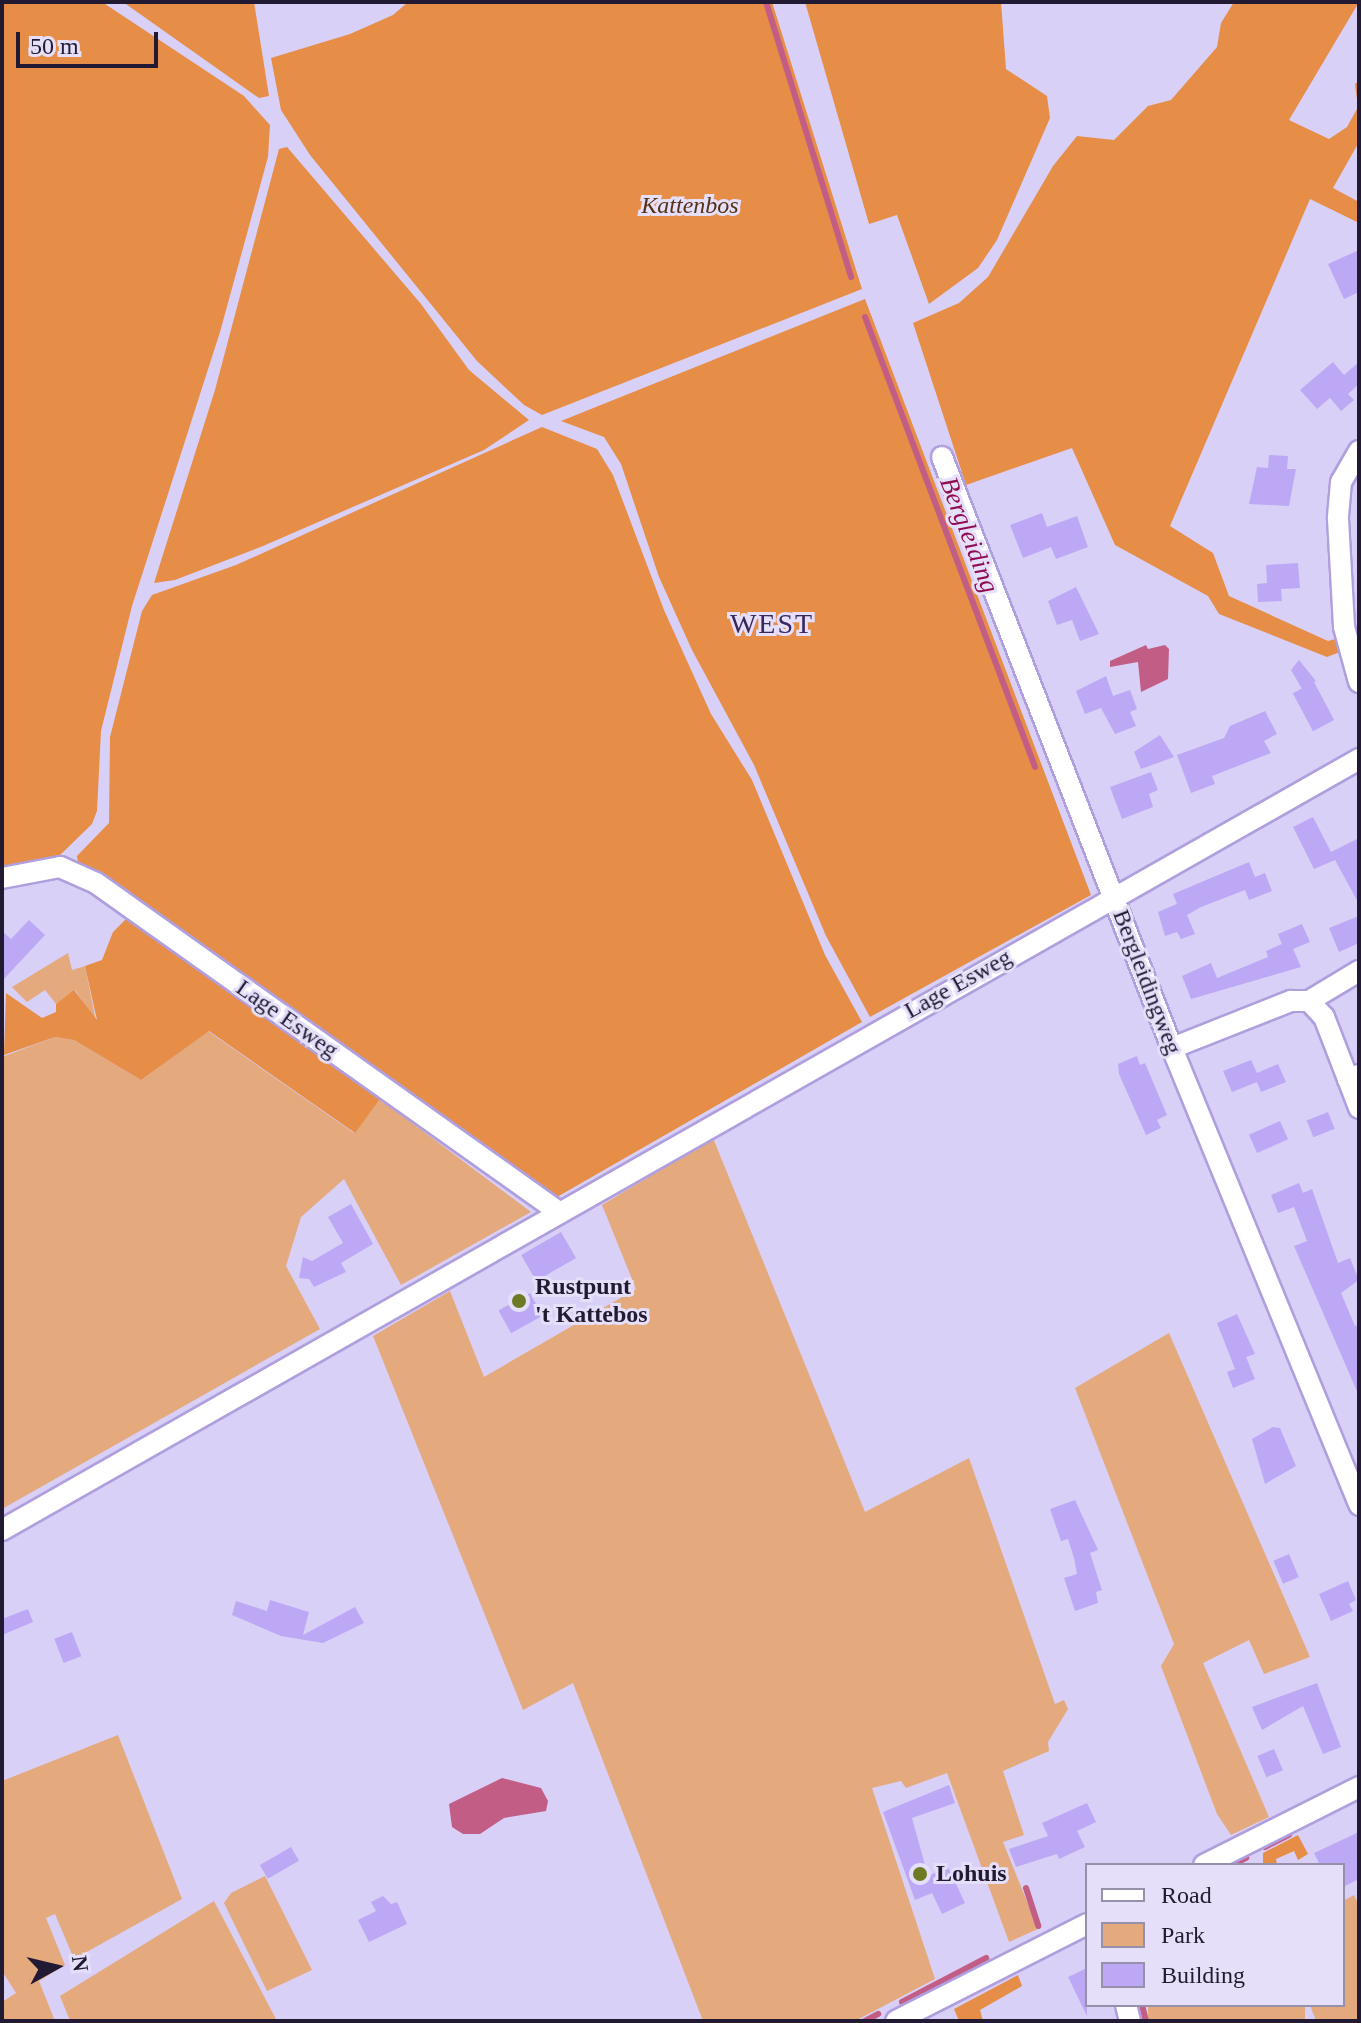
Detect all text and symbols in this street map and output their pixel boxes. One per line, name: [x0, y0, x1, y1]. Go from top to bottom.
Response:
scale bar: [20, 16, 162, 66]
text: 50 m: [30, 33, 79, 59]
park label: Kattenbos: [641, 192, 739, 220]
water label: Bergleiding: [933, 473, 1005, 597]
district label: WEST: [730, 607, 814, 641]
street label: Bergleidingweg: [1106, 905, 1188, 1059]
street label: Lage Esweg: [899, 943, 1017, 1025]
street label: Lage Esweg: [230, 973, 344, 1065]
place label: Rustpunt 't Kattebos: [535, 1273, 648, 1329]
marker: Rustpunt 't Kattebos: [510, 1292, 528, 1310]
place label: Lohuis: [936, 1860, 1007, 1888]
legend: [1085, 1863, 1345, 2007]
marker: Lohuis: [911, 1865, 929, 1883]
text: Road: [1161, 1882, 1212, 1908]
text: Park: [1161, 1922, 1205, 1948]
north arrow: [16, 1927, 96, 2007]
text: N: [67, 1954, 94, 1973]
text: Building: [1161, 1962, 1245, 1988]

